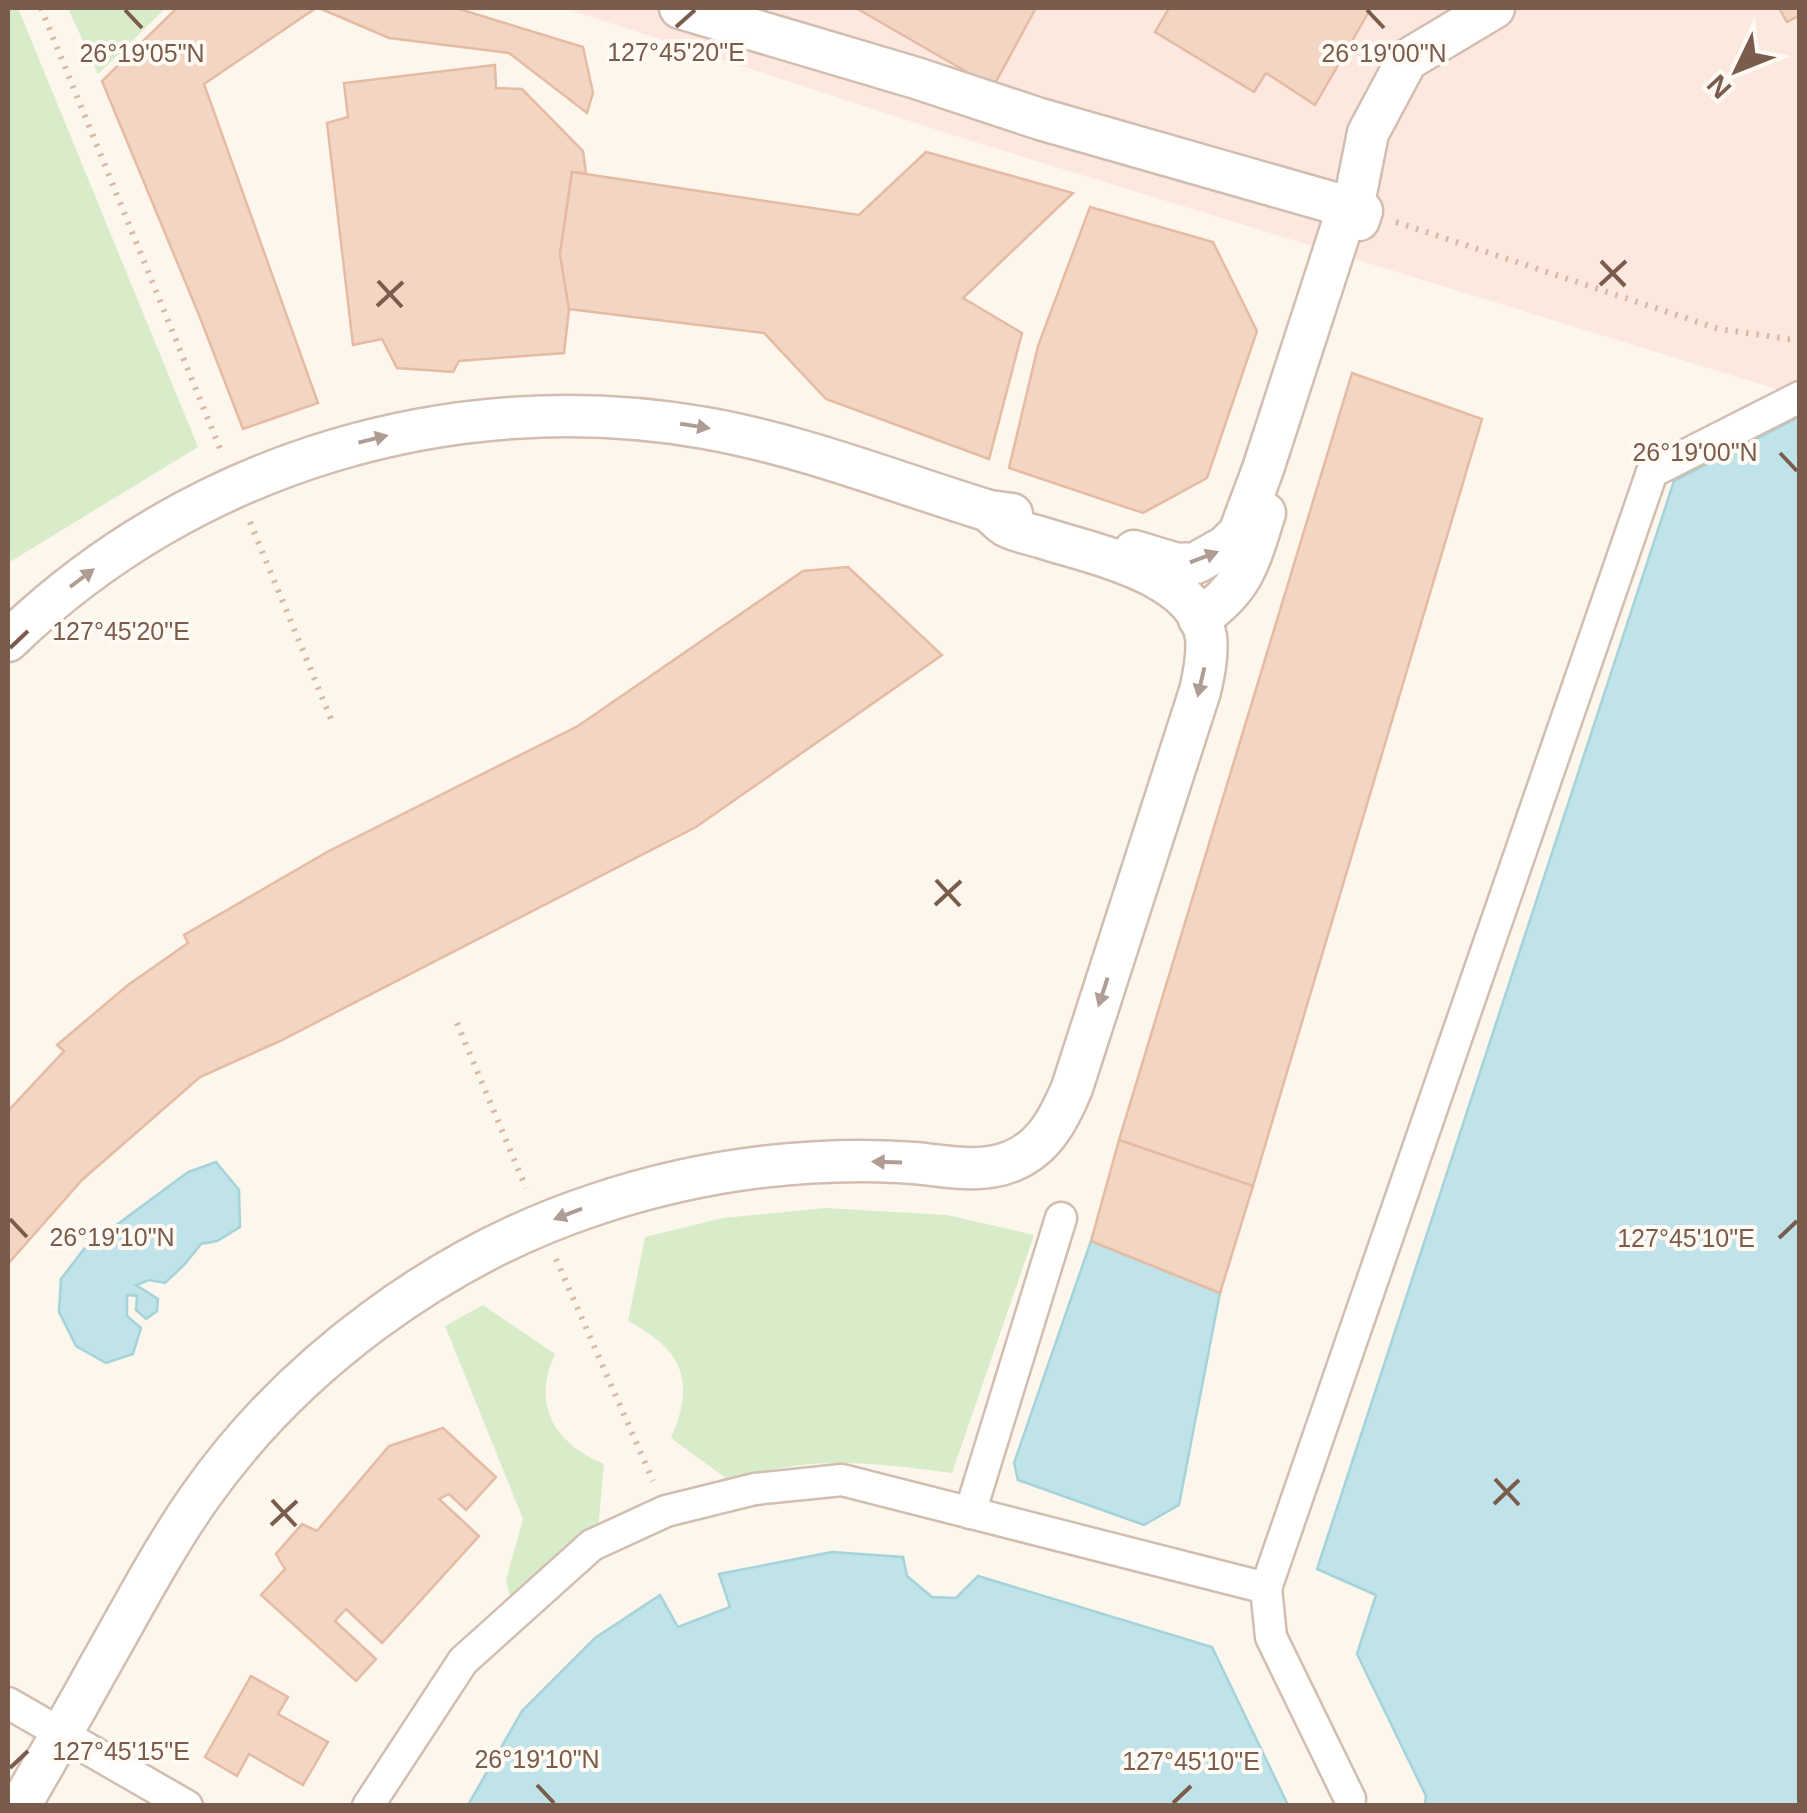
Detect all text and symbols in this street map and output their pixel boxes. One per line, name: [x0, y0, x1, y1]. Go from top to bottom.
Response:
north arrow: [1687, 20, 1787, 120]
text: 127°45'20"E: [607, 38, 745, 66]
text: 26°19'05"N: [79, 39, 205, 67]
text: 26°19'00"N: [1321, 39, 1447, 67]
text: N: [1701, 69, 1737, 105]
one-way arrow: [680, 419, 711, 434]
one-way arrow: [358, 430, 389, 446]
text: 26°19'00"N: [1632, 438, 1758, 466]
one-way arrow: [1189, 549, 1219, 564]
one-way arrow: [69, 568, 95, 588]
text: 127°45'20"E: [52, 617, 190, 645]
one-way arrow: [1193, 667, 1208, 698]
one-way arrow: [1095, 977, 1110, 1008]
one-way arrow: [870, 1154, 902, 1170]
one-way arrow: [553, 1207, 583, 1222]
text: 26°19'10"N: [49, 1223, 175, 1251]
text: 127°45'10"E: [1617, 1224, 1755, 1252]
text: 127°45'15"E: [52, 1737, 190, 1765]
text: 26°19'10"N: [474, 1745, 600, 1773]
text: 127°45'10"E: [1122, 1747, 1260, 1775]

